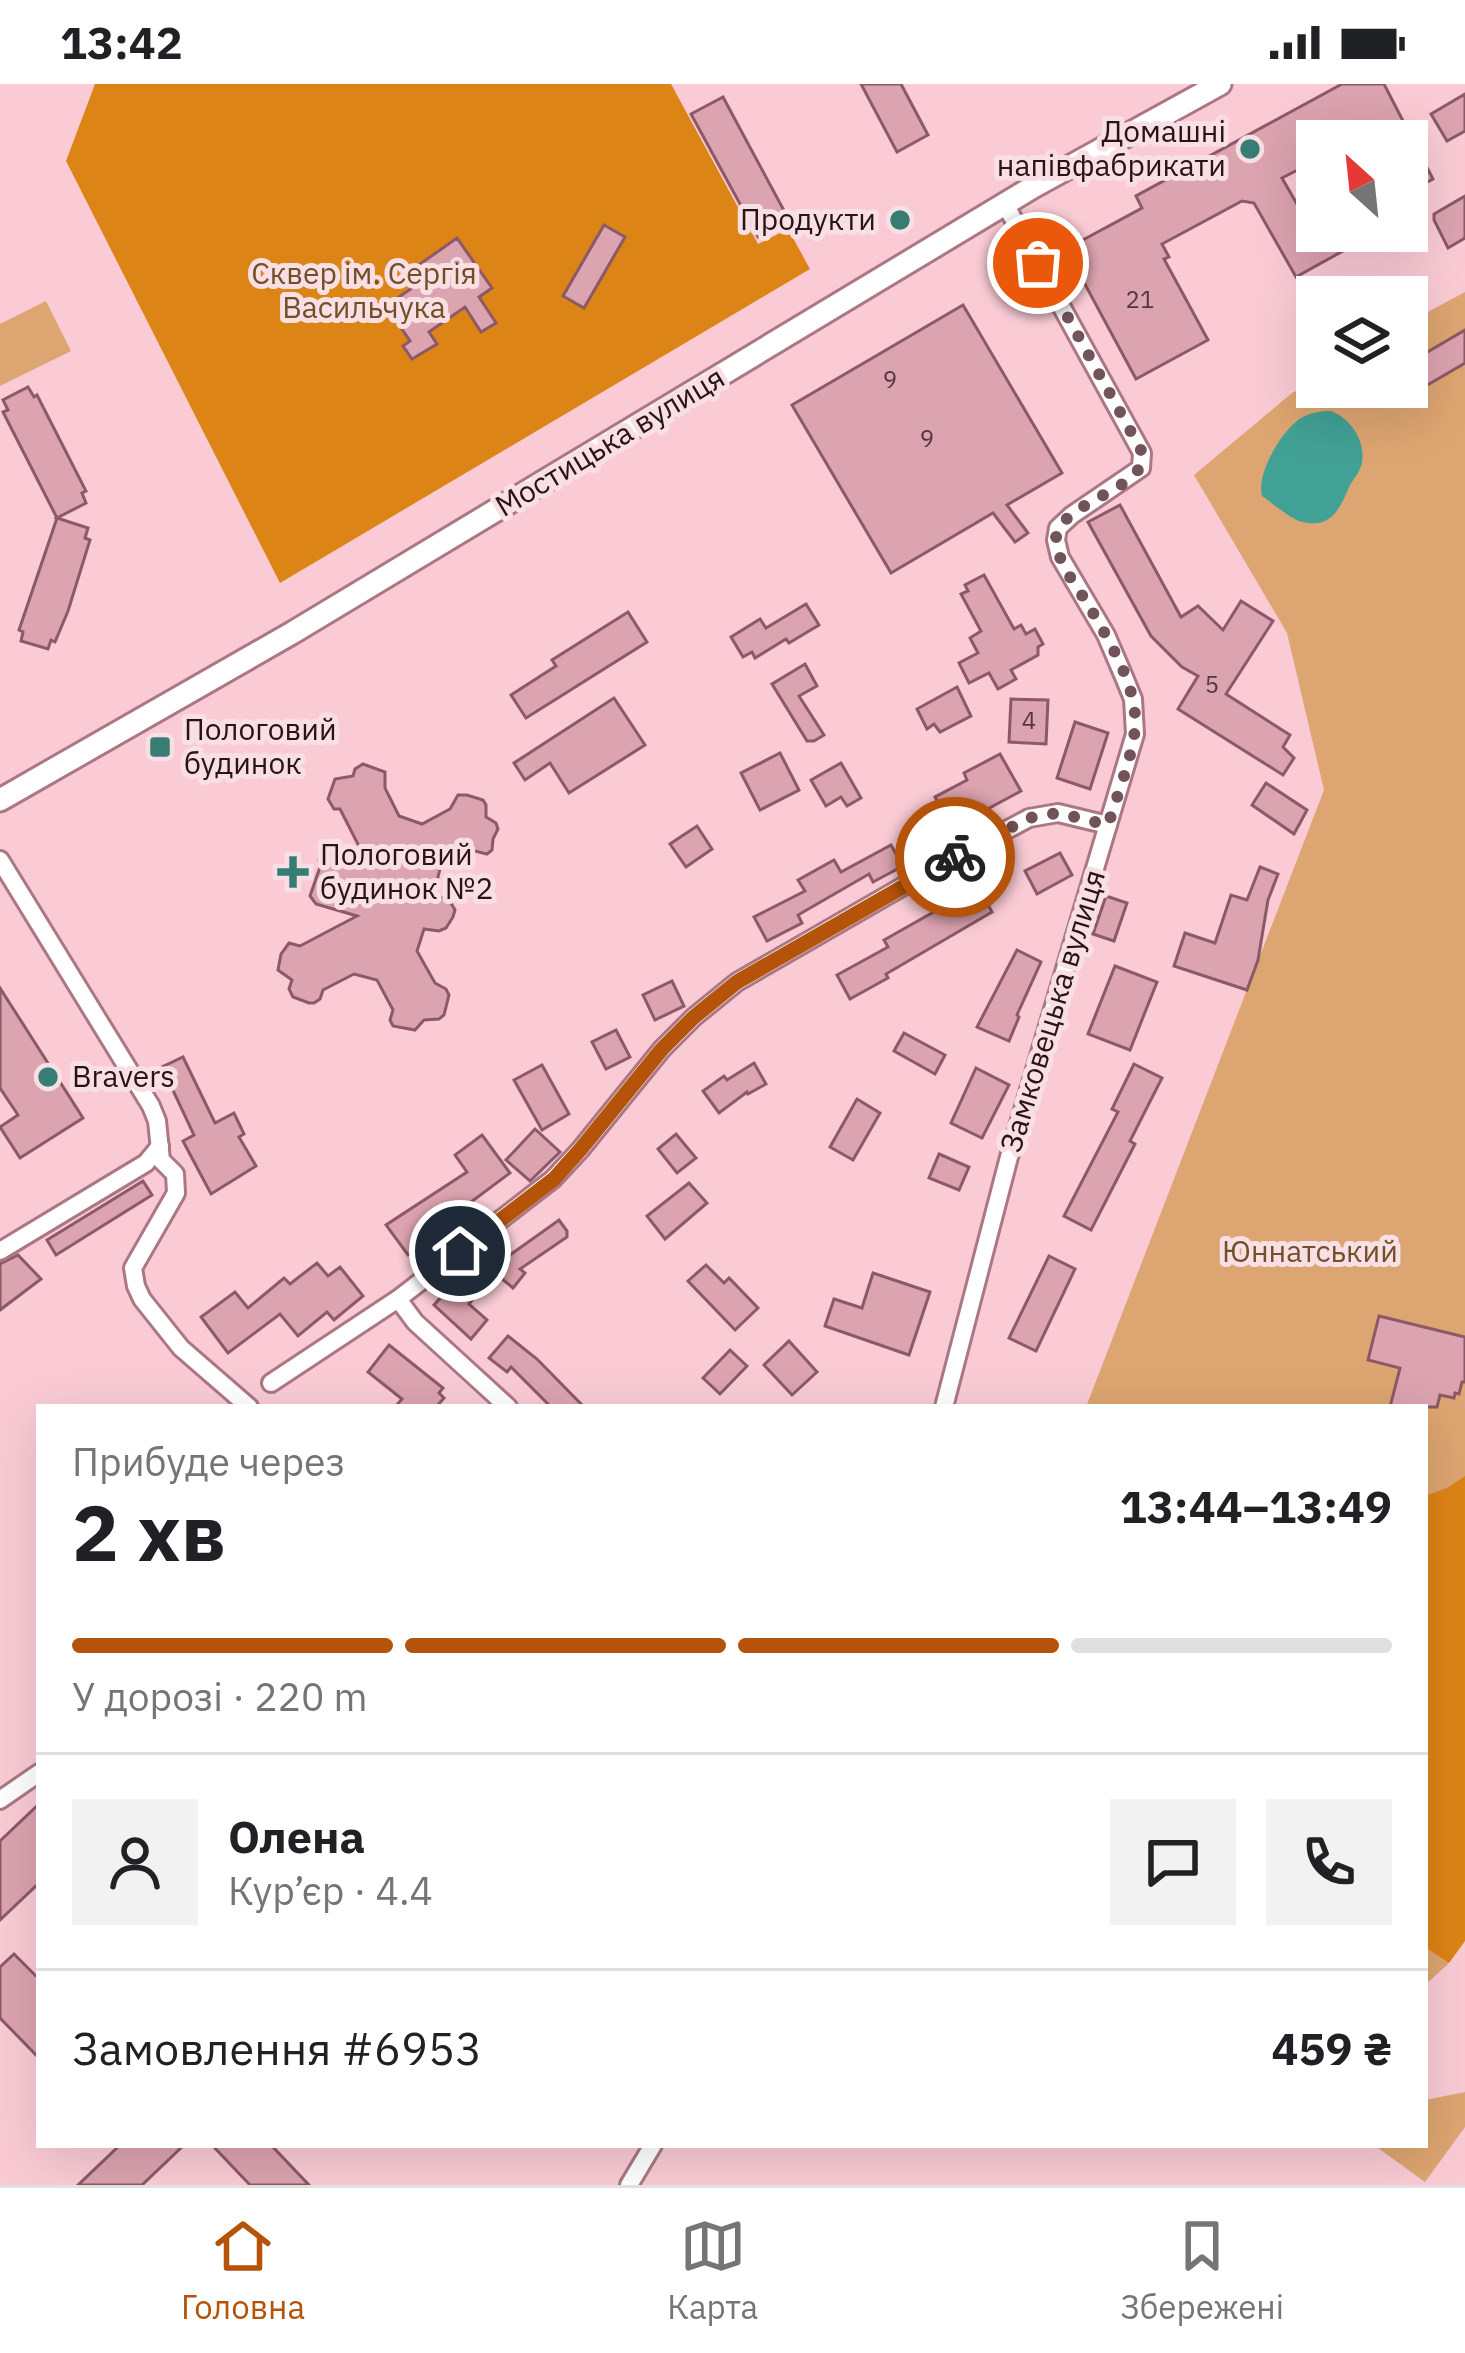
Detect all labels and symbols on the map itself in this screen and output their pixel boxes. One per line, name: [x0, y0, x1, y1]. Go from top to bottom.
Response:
place label: Домашні напівфабрикати: [997, 111, 1226, 184]
north arrow: [1296, 120, 1428, 252]
marker: Домашні напівфабрикати: [1237, 136, 1263, 162]
place label: Продукти: [740, 199, 876, 238]
marker: Продукти: [887, 207, 913, 233]
pin: [987, 212, 1089, 314]
park label: Сквер ім. Сергія Васильчука: [251, 253, 477, 326]
house number: 21: [1126, 283, 1154, 315]
street label: Мостицька вулиця: [487, 357, 731, 525]
house number: 9: [883, 363, 897, 395]
house number: 9: [920, 422, 934, 454]
house number: 5: [1205, 668, 1219, 700]
house number: 4: [1022, 704, 1036, 736]
place label: Пологовий будинок: [184, 709, 337, 782]
marker: Пологовий будинок: [147, 734, 173, 760]
courier: [895, 797, 1015, 917]
place label: Пологовий будинок №2: [320, 834, 494, 907]
marker: Пологовий будинок №2: [277, 856, 309, 888]
street label: Замковецька вулиця: [990, 865, 1113, 1156]
place label: Bravers: [72, 1056, 175, 1095]
marker: Bravers: [35, 1064, 61, 1090]
pin: [409, 1200, 511, 1302]
park label: Юннатський: [1222, 1231, 1398, 1270]

